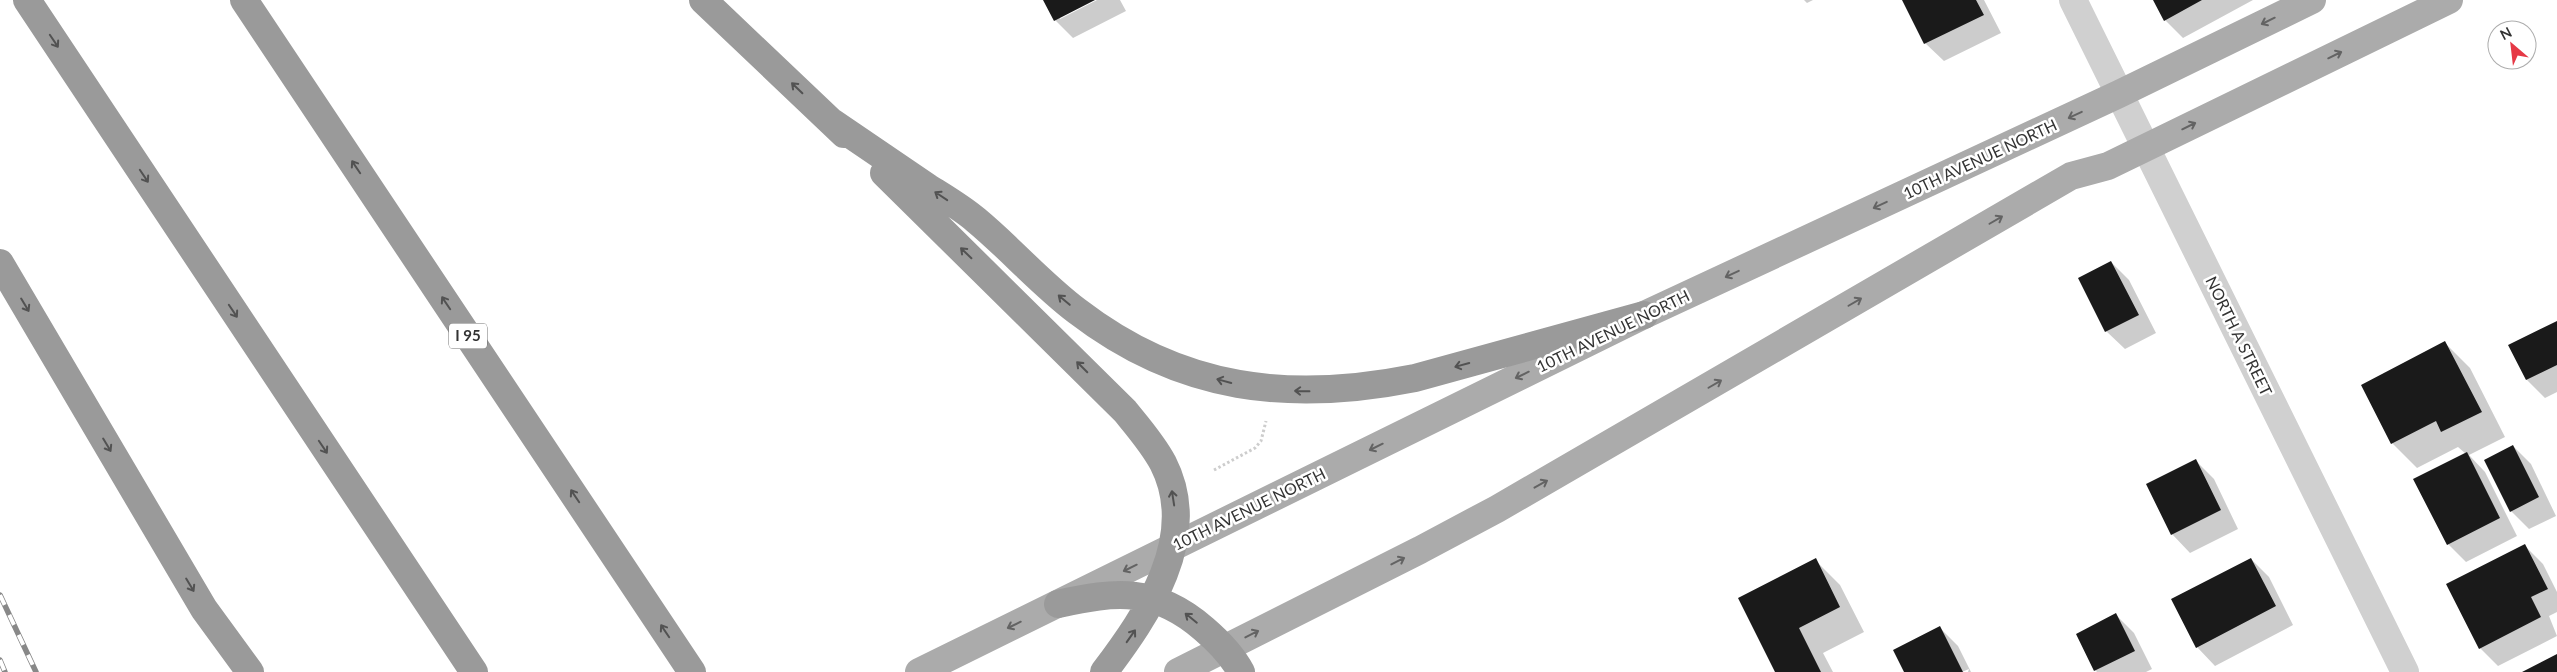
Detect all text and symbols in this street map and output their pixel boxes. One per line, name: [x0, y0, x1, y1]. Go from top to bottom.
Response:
one-way arrow: [2261, 17, 2276, 27]
north arrow: [2487, 20, 2537, 70]
text: N: [2497, 23, 2514, 43]
one-way arrow: [49, 33, 59, 47]
one-way arrow: [2327, 50, 2342, 59]
one-way arrow: [790, 82, 803, 94]
one-way arrow: [2068, 110, 2083, 120]
street label: 10TH AVENUE NORTH: [1900, 115, 2060, 203]
one-way arrow: [2181, 121, 2196, 130]
one-way arrow: [351, 161, 361, 175]
one-way arrow: [138, 169, 149, 183]
one-way arrow: [934, 190, 948, 200]
one-way arrow: [1873, 201, 1888, 211]
one-way arrow: [1988, 214, 2002, 224]
one-way arrow: [960, 247, 972, 259]
one-way arrow: [1725, 269, 1740, 279]
street label: NORTH A STREET: [2202, 273, 2277, 399]
street label: 10TH AVENUE NORTH: [1533, 285, 1692, 376]
one-way arrow: [1058, 295, 1071, 306]
one-way arrow: [441, 296, 451, 310]
one-way arrow: [1848, 296, 1862, 306]
one-way arrow: [20, 298, 30, 312]
one-way arrow: [229, 304, 239, 318]
road number: I 95: [449, 324, 487, 348]
one-way arrow: [1076, 361, 1088, 373]
one-way arrow: [1455, 361, 1471, 371]
one-way arrow: [1515, 371, 1530, 381]
one-way arrow: [1216, 376, 1232, 385]
one-way arrow: [1707, 378, 1721, 388]
one-way arrow: [1295, 386, 1311, 396]
one-way arrow: [103, 438, 113, 452]
one-way arrow: [319, 439, 329, 453]
one-way arrow: [1369, 443, 1384, 452]
street label: 10TH AVENUE NORTH: [1169, 463, 1328, 554]
one-way arrow: [1533, 479, 1548, 489]
one-way arrow: [570, 490, 580, 504]
one-way arrow: [1167, 490, 1177, 506]
one-way arrow: [1390, 556, 1405, 565]
one-way arrow: [1123, 564, 1138, 573]
one-way arrow: [185, 578, 195, 593]
one-way arrow: [1185, 613, 1198, 624]
one-way arrow: [1007, 621, 1022, 631]
one-way arrow: [660, 625, 670, 639]
one-way arrow: [1245, 629, 1260, 639]
one-way arrow: [1126, 630, 1136, 644]

